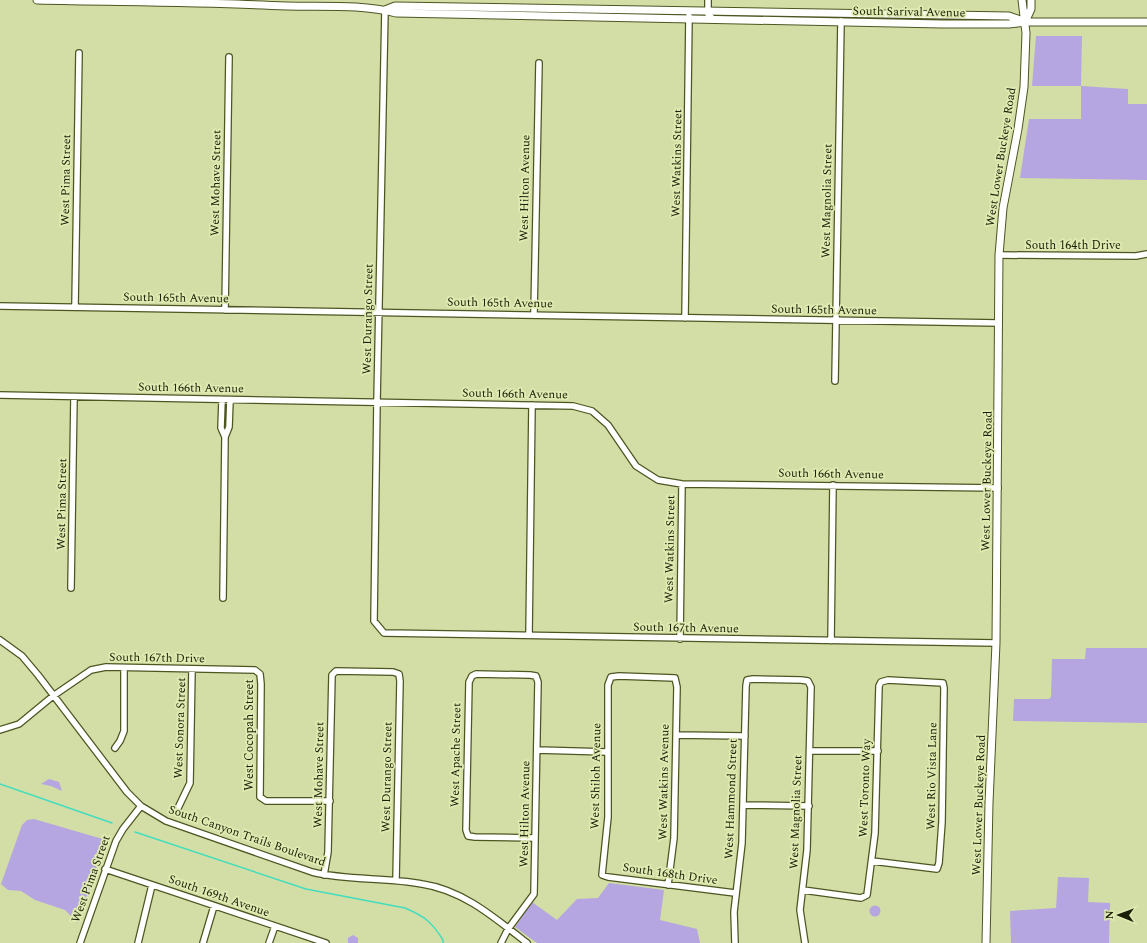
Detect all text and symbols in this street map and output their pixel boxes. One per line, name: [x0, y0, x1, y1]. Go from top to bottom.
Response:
street label: South Sarival Avenue: [852, 2, 966, 22]
street label: West Lower Buckeye Road: [981, 86, 1021, 228]
street label: West Watkins Street: [667, 109, 687, 217]
street label: West Mohave Street: [206, 130, 226, 236]
street label: West Pima Street: [56, 134, 76, 226]
street label: West Hilton Avenue: [515, 134, 535, 242]
street label: West Magnolia Street: [817, 144, 837, 258]
street label: South 164th Drive: [1025, 236, 1121, 255]
street label: West Durango Street: [358, 263, 378, 375]
street label: South 165th Avenue: [123, 288, 229, 308]
street label: South 165th Avenue: [447, 293, 553, 313]
street label: South 165th Avenue: [771, 300, 877, 320]
street label: South 166th Avenue: [138, 378, 244, 398]
street label: South 166th Avenue: [462, 384, 568, 404]
street label: West Lower Buckeye Road: [976, 410, 998, 551]
street label: West Pima Street: [52, 458, 72, 550]
street label: South 166th Avenue: [778, 464, 884, 484]
street label: West Watkins Street: [660, 495, 680, 603]
street label: South 167th Avenue: [633, 618, 739, 638]
street label: South 167th Drive: [109, 648, 205, 668]
street label: West Sonora Street: [169, 677, 191, 779]
street label: West Cocopah Street: [240, 679, 259, 791]
street label: West Apache Street: [446, 703, 466, 807]
street label: West Durango Street: [377, 721, 397, 833]
street label: West Mohave Street: [309, 722, 329, 828]
street label: West Shiloh Avenue: [586, 722, 606, 829]
street label: West Rio Vista Lane: [922, 722, 942, 830]
street label: West Watkins Avenue: [653, 724, 675, 840]
street label: West Lower Buckeye Road: [967, 734, 991, 876]
street label: West Toronto Way: [854, 737, 876, 838]
street label: West Hammond Street: [719, 738, 743, 860]
street label: West Magnolia Street: [785, 754, 807, 870]
street label: West Hilton Avenue: [515, 760, 535, 868]
street label: South Canyon Trails Boulevard: [166, 800, 329, 872]
street label: West Pima Street: [66, 833, 116, 925]
street label: South 168th Drive: [621, 858, 719, 890]
street label: South 169th Avenue: [166, 870, 272, 922]
north arrow: [1099, 895, 1139, 935]
text: N: [1101, 910, 1118, 919]

